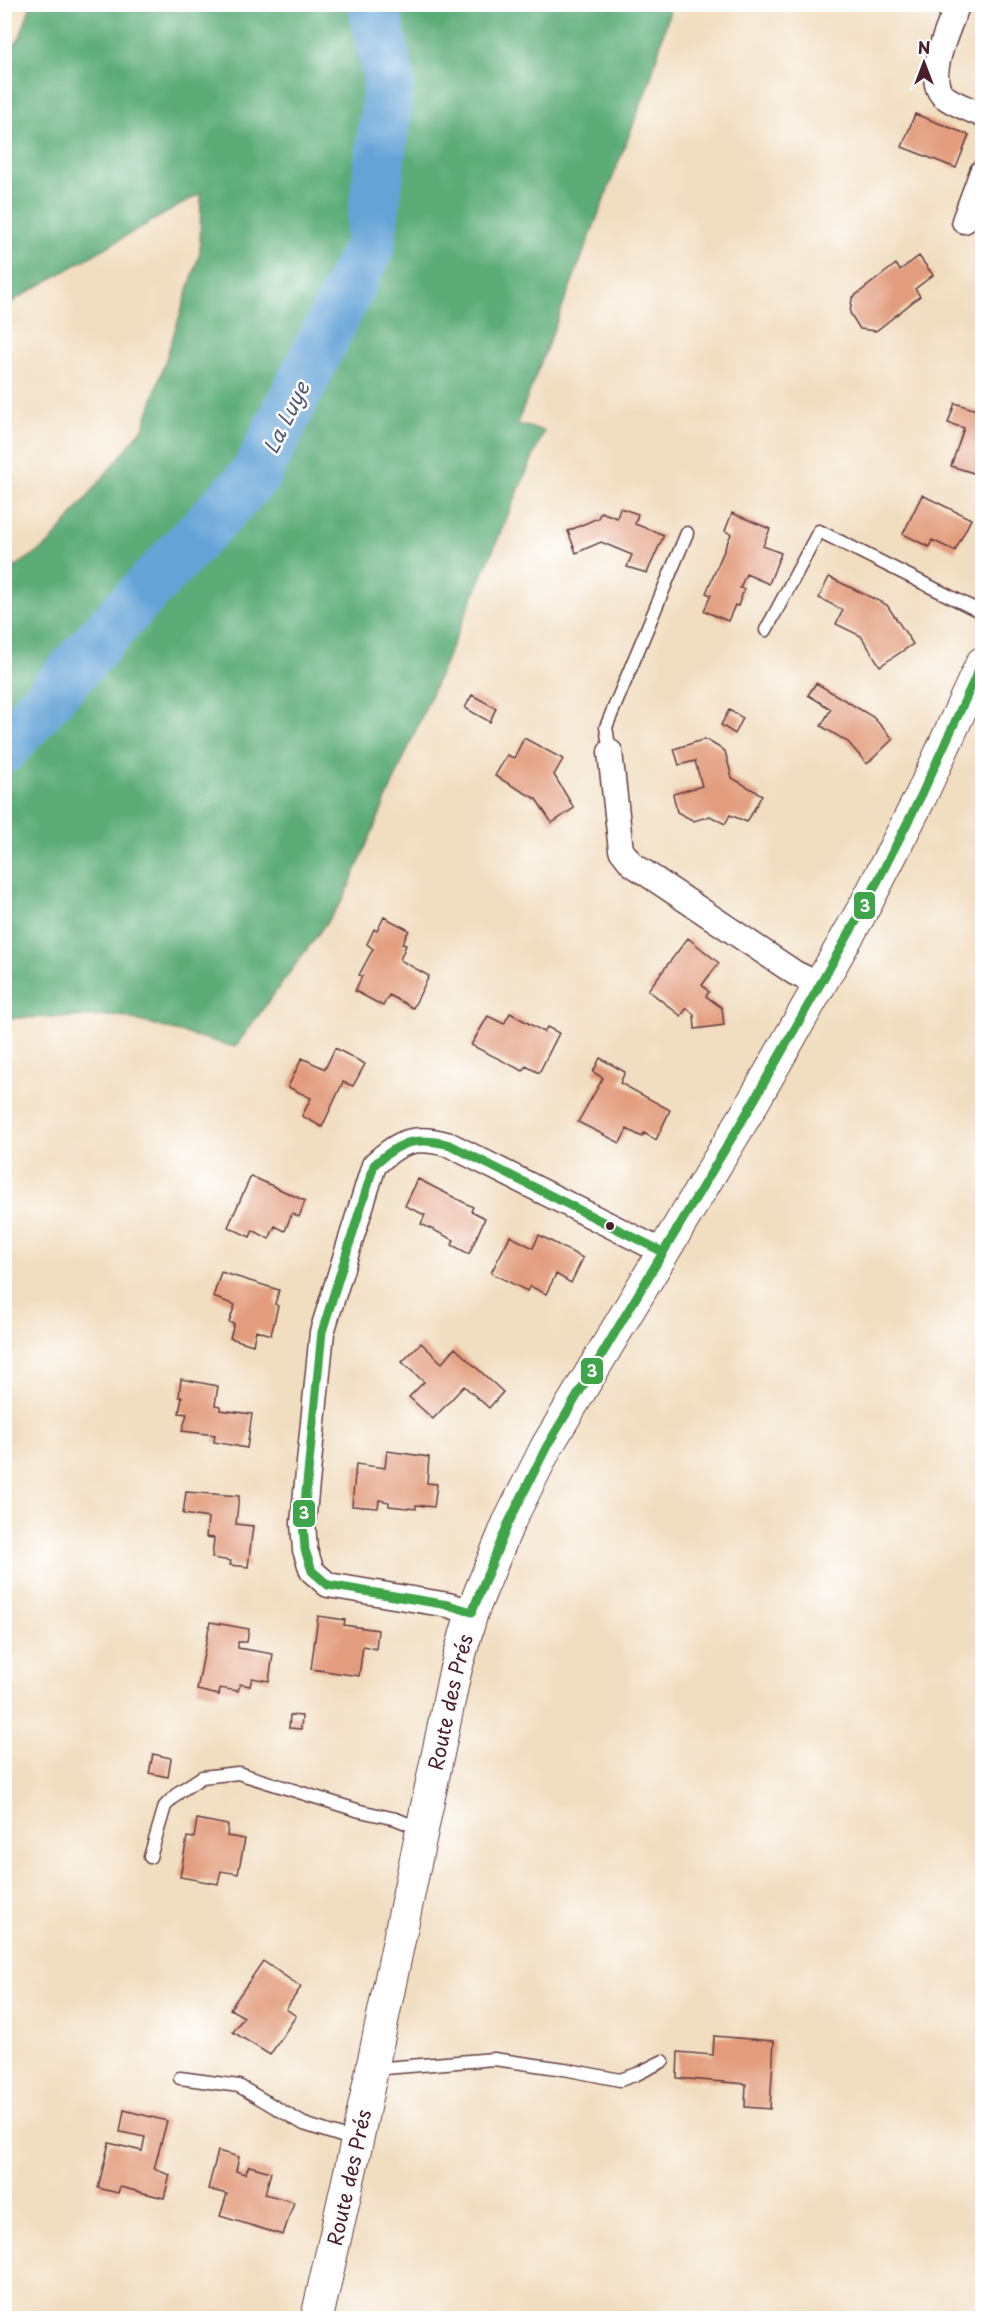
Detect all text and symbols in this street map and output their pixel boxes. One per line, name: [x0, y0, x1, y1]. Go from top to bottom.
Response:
north arrow: [894, 33, 954, 93]
text: N: [918, 35, 930, 59]
water label: La Luye: [254, 374, 317, 458]
line badge: 3: [853, 891, 876, 920]
text: 3: [860, 893, 870, 917]
unlabelled marker: [604, 1220, 616, 1232]
line badge: 3: [580, 1357, 604, 1385]
text: 3: [587, 1358, 597, 1382]
line badge: 3: [292, 1499, 316, 1528]
text: 3: [299, 1500, 309, 1524]
street label: Route des Prés: [420, 1631, 480, 1773]
street label: Route des Prés: [319, 2107, 378, 2249]

